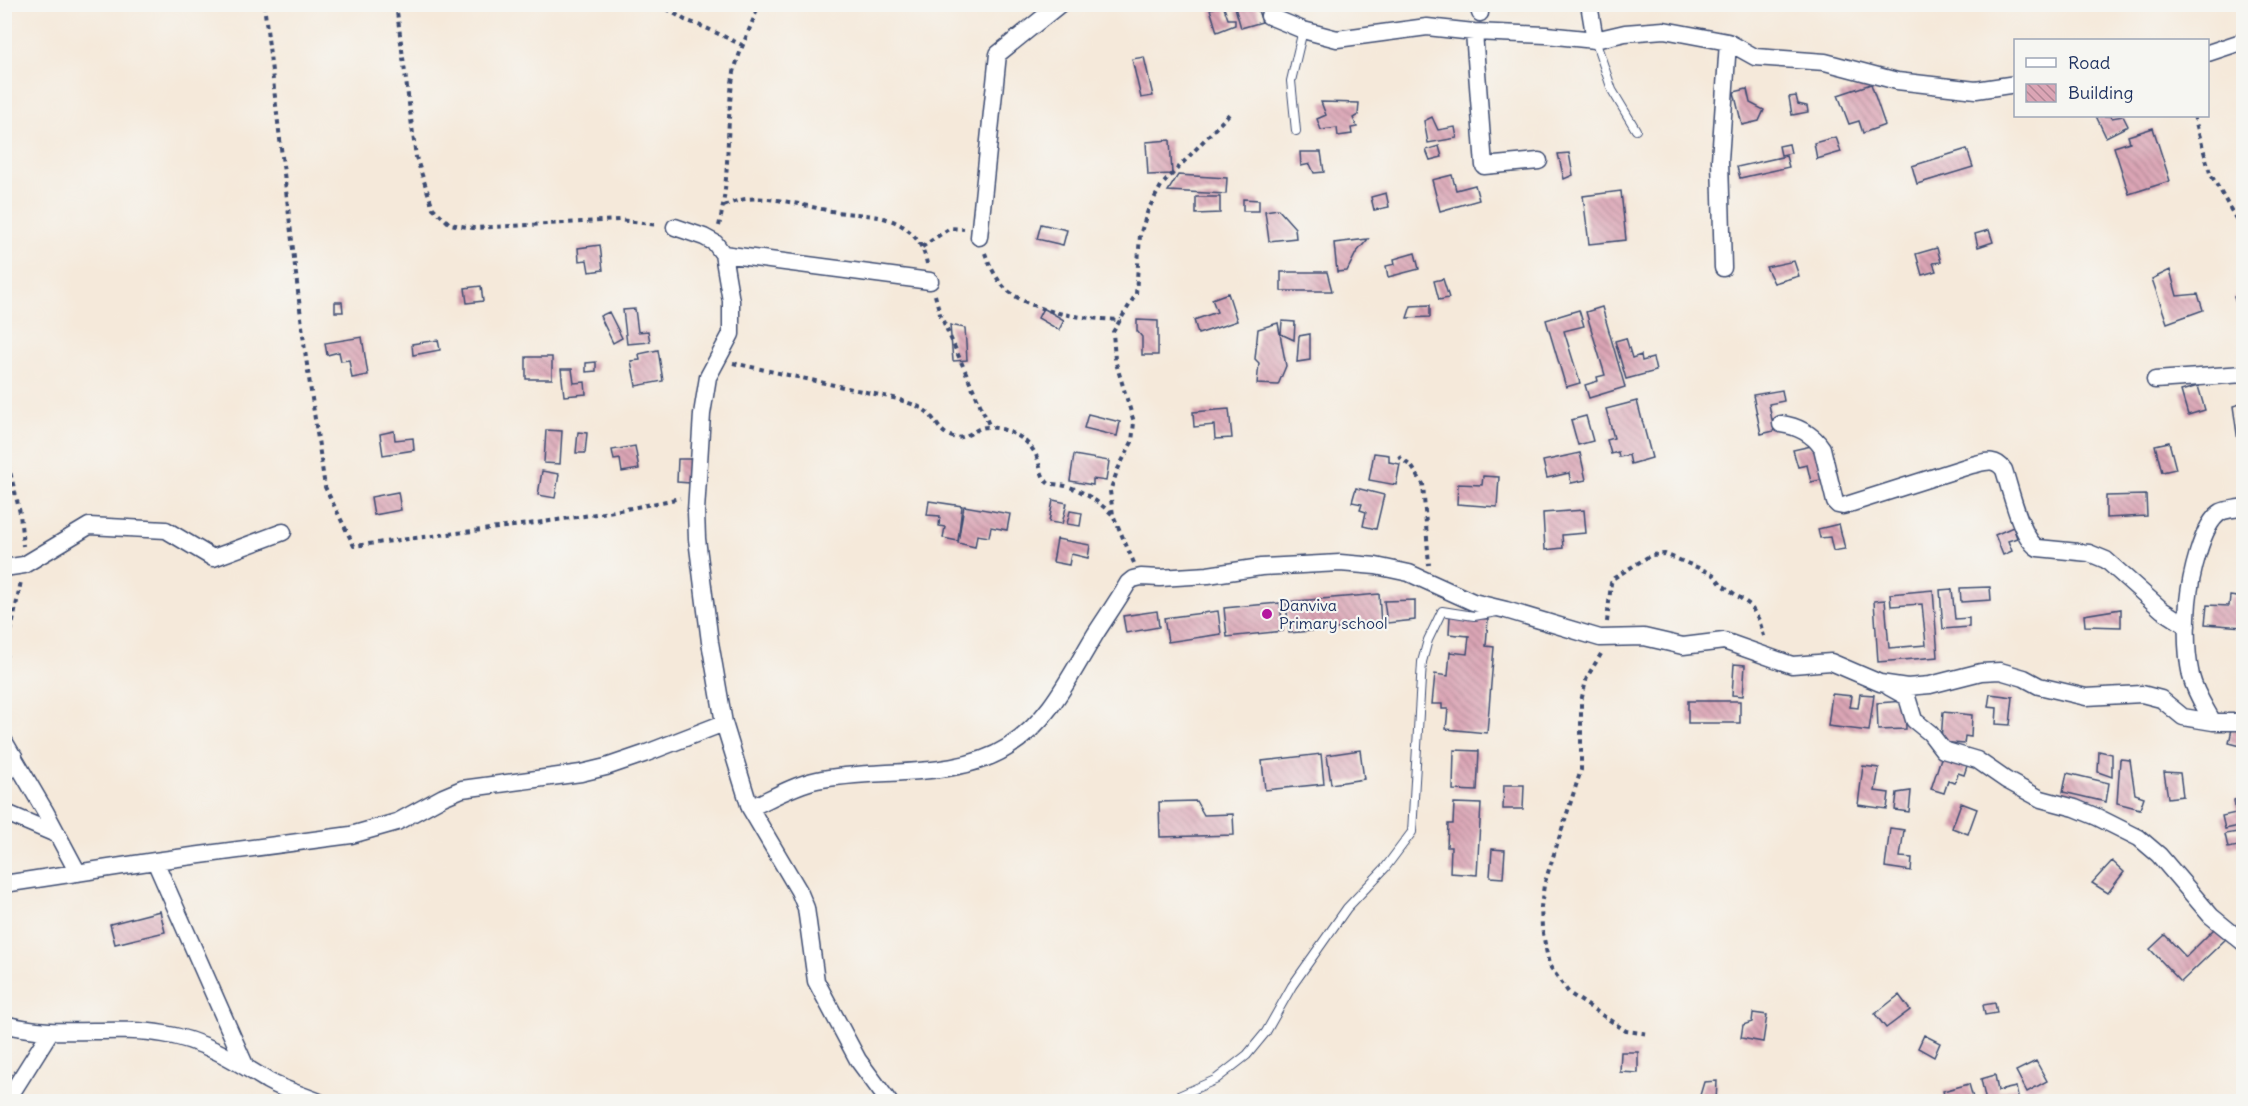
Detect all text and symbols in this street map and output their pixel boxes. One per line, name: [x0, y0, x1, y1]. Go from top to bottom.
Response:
legend: [2014, 39, 2209, 117]
text: Road: [2068, 51, 2111, 74]
text: Building: [2068, 81, 2133, 104]
place label: Danviva Primary school: [1279, 595, 1388, 633]
marker: Danviva Primary school: [1260, 607, 1274, 621]

